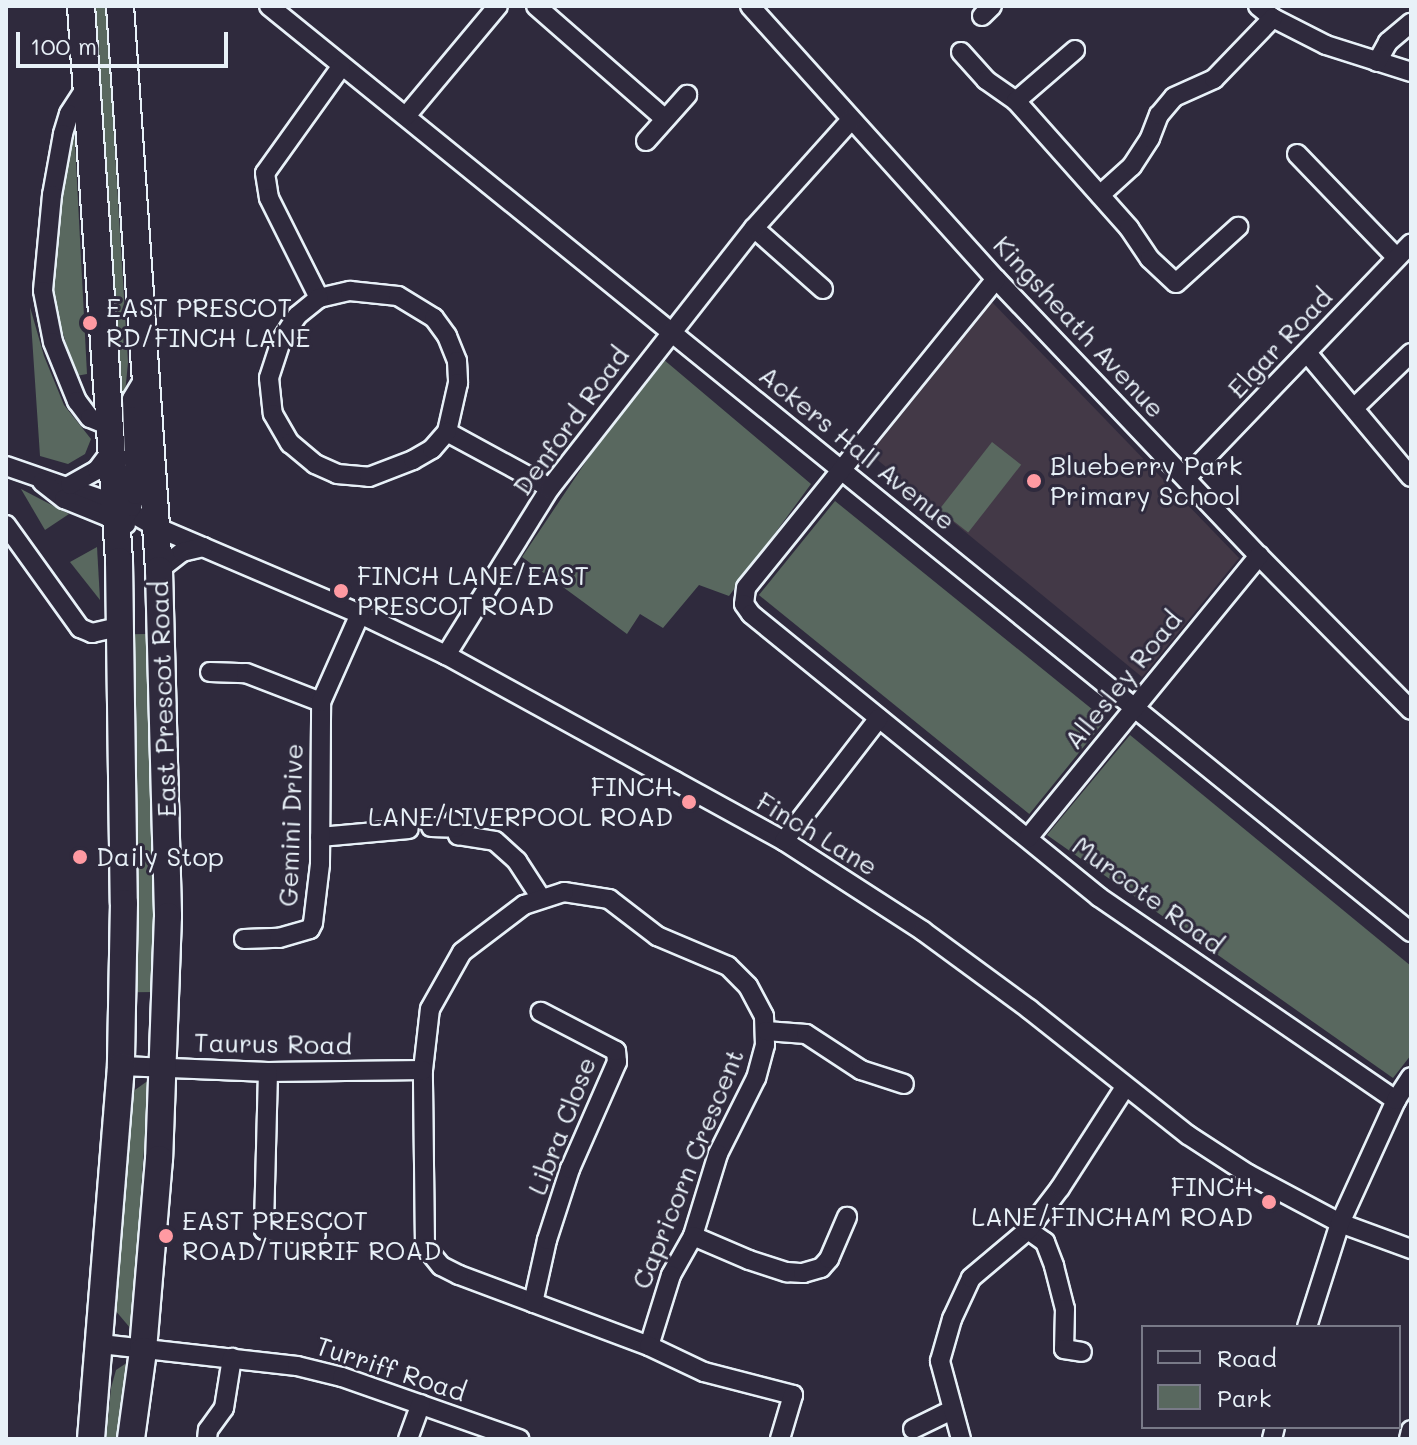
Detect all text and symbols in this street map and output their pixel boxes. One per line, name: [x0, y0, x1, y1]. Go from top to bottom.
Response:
scale bar: [20, 16, 232, 66]
text: 100 m: [30, 30, 97, 61]
street label: Kingsheath Avenue: [987, 230, 1171, 424]
street label: Elgar Road: [1221, 282, 1339, 404]
place label: EAST PRESCOT RD/FINCH LANE: [106, 292, 310, 354]
marker: EAST PRESCOT RD/FINCH LANE: [81, 314, 99, 332]
street label: Denford Road: [507, 340, 635, 502]
street label: Ackers Hall Avenue: [753, 359, 961, 537]
place label: Blueberry Park Primary School: [1050, 450, 1243, 512]
marker: Blueberry Park Primary School: [1025, 472, 1043, 490]
place label: FINCH LANE/EAST PRESCOT ROAD: [357, 560, 589, 622]
street label: East Prescot Road: [143, 580, 183, 818]
marker: FINCH LANE/EAST PRESCOT ROAD: [332, 582, 350, 600]
street label: Allesley Road: [1058, 604, 1188, 756]
street label: Gemini Drive: [273, 743, 309, 907]
place label: FINCH LANE/LIVERPOOL ROAD: [368, 771, 673, 832]
street label: Finch Lane: [751, 786, 883, 882]
marker: FINCH LANE/LIVERPOOL ROAD: [680, 793, 698, 811]
street label: Murcote Road: [1066, 830, 1230, 960]
place label: Daily Stop: [96, 841, 224, 873]
marker: Daily Stop: [71, 848, 89, 866]
street label: Taurus Road: [194, 1027, 352, 1061]
street label: Capricorn Crescent: [626, 1045, 750, 1293]
street label: Libra Close: [521, 1053, 603, 1199]
place label: FINCH LANE/FINCHAM ROAD: [971, 1171, 1253, 1232]
marker: FINCH LANE/FINCHAM ROAD: [1260, 1193, 1278, 1211]
place label: EAST PRESCOT ROAD/TURRIF ROAD: [182, 1205, 441, 1266]
marker: EAST PRESCOT ROAD/TURRIF ROAD: [157, 1227, 175, 1245]
legend: [1141, 1325, 1401, 1429]
street label: Turriff Road: [312, 1330, 470, 1408]
text: Road: [1217, 1342, 1277, 1373]
text: Park: [1217, 1382, 1271, 1413]

